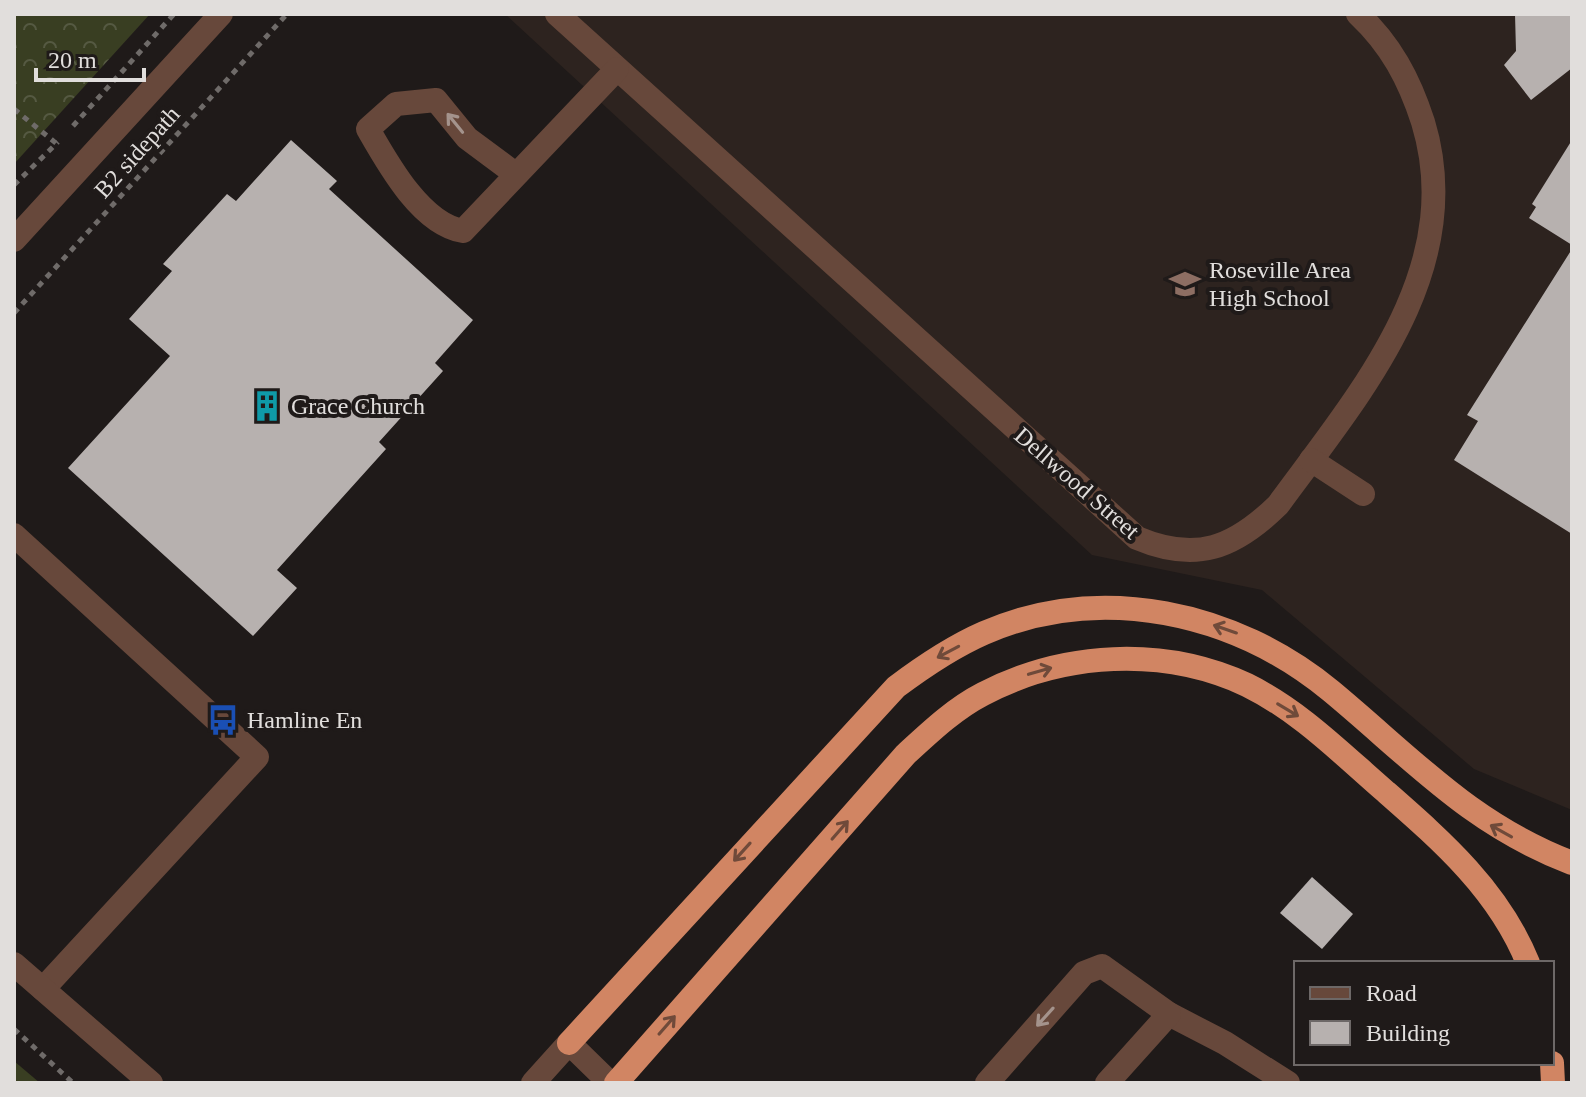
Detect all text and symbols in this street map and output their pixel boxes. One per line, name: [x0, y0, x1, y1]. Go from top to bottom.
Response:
scale bar: [36, 32, 144, 82]
text: 20 m: [48, 47, 97, 73]
street label: B2 sidepath: [89, 101, 185, 203]
one-way arrow: [446, 113, 464, 134]
place label: Roseville Area High School: [1209, 257, 1351, 311]
school or university icon: Roseville Area High School: [1168, 267, 1202, 301]
building icon: Grace Church: [250, 389, 284, 423]
place label: Grace Church: [291, 393, 425, 419]
street label: Dellwood Street: [1009, 422, 1145, 544]
one-way arrow: [1213, 621, 1238, 636]
one-way arrow: [936, 644, 960, 660]
one-way arrow: [1026, 663, 1052, 678]
one-way arrow: [1276, 702, 1299, 718]
bus stop icon: Hamline En: [206, 703, 240, 737]
place label: Hamline En: [247, 707, 362, 733]
one-way arrow: [830, 820, 848, 840]
one-way arrow: [1490, 822, 1513, 838]
one-way arrow: [734, 841, 752, 861]
legend: [1294, 961, 1554, 1065]
text: Road: [1366, 980, 1417, 1006]
one-way arrow: [1036, 1007, 1054, 1027]
one-way arrow: [658, 1015, 676, 1035]
text: Building: [1366, 1020, 1450, 1046]

